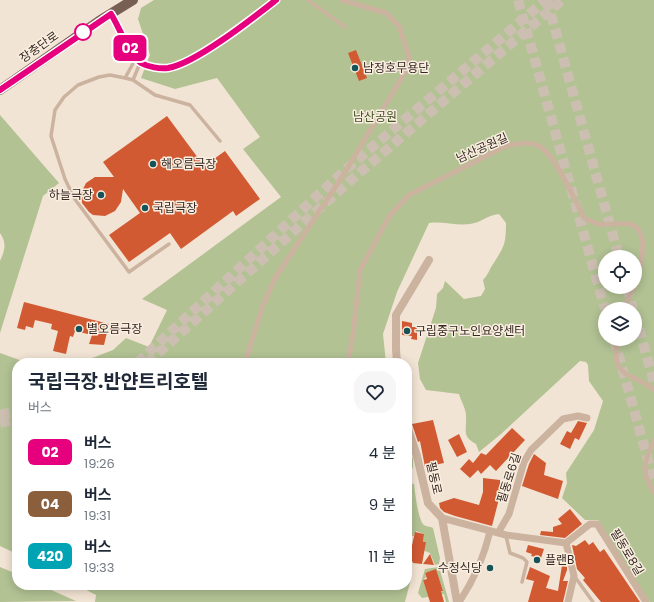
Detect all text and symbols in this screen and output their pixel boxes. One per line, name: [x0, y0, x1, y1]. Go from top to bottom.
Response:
unlabelled marker: [74, 23, 92, 41]
street label: 장충단로: [16, 27, 62, 66]
line badge: 02: [112, 35, 148, 61]
text: 02: [121, 38, 139, 58]
place label: 남정호무용단: [363, 59, 429, 76]
marker: 남정호무용단: [350, 63, 360, 73]
park label: 남산공원: [353, 108, 397, 125]
street label: 남산공원길: [453, 129, 510, 167]
place label: 해오름극장: [161, 155, 216, 172]
marker: 해오름극장: [148, 159, 158, 169]
place label: 하늘극장: [49, 186, 93, 203]
marker: 하늘극장: [96, 190, 106, 200]
place label: 국립극장: [153, 199, 197, 216]
marker: 국립극장: [140, 203, 150, 213]
map controls: [598, 250, 642, 346]
button: locate: [598, 250, 642, 294]
button: layers: [598, 302, 642, 346]
place label: 별오름극장: [87, 320, 142, 337]
place label: 구립중구노인요양센터: [415, 322, 525, 339]
marker: 별오름극장: [74, 324, 84, 334]
marker: 구립중구노인요양센터: [402, 326, 412, 336]
text: 국립극장.반얀트리호텔: [28, 368, 208, 395]
button: heart: [354, 371, 396, 413]
text: 버스: [28, 398, 52, 417]
text: 버스: [84, 432, 112, 453]
text: 02: [41, 442, 59, 462]
text: 4 분: [369, 442, 396, 463]
street label: 필동로6길: [492, 451, 525, 505]
text: 19:26: [84, 454, 115, 473]
street label: 필동로: [422, 460, 446, 496]
text: 버스: [84, 484, 112, 505]
text: 04: [41, 494, 59, 514]
text: 9 분: [369, 494, 396, 515]
text: 19:31: [84, 506, 111, 525]
street label: 필동로8길: [607, 525, 648, 578]
text: 버스: [84, 536, 112, 557]
text: 420: [37, 546, 63, 566]
text: 11 분: [369, 546, 396, 567]
place label: 플랜B: [545, 551, 574, 568]
marker: 플랜B: [532, 555, 542, 565]
text: 19:33: [84, 558, 114, 577]
place label: 수정식당: [438, 559, 482, 576]
marker: 수정식당: [485, 563, 495, 573]

